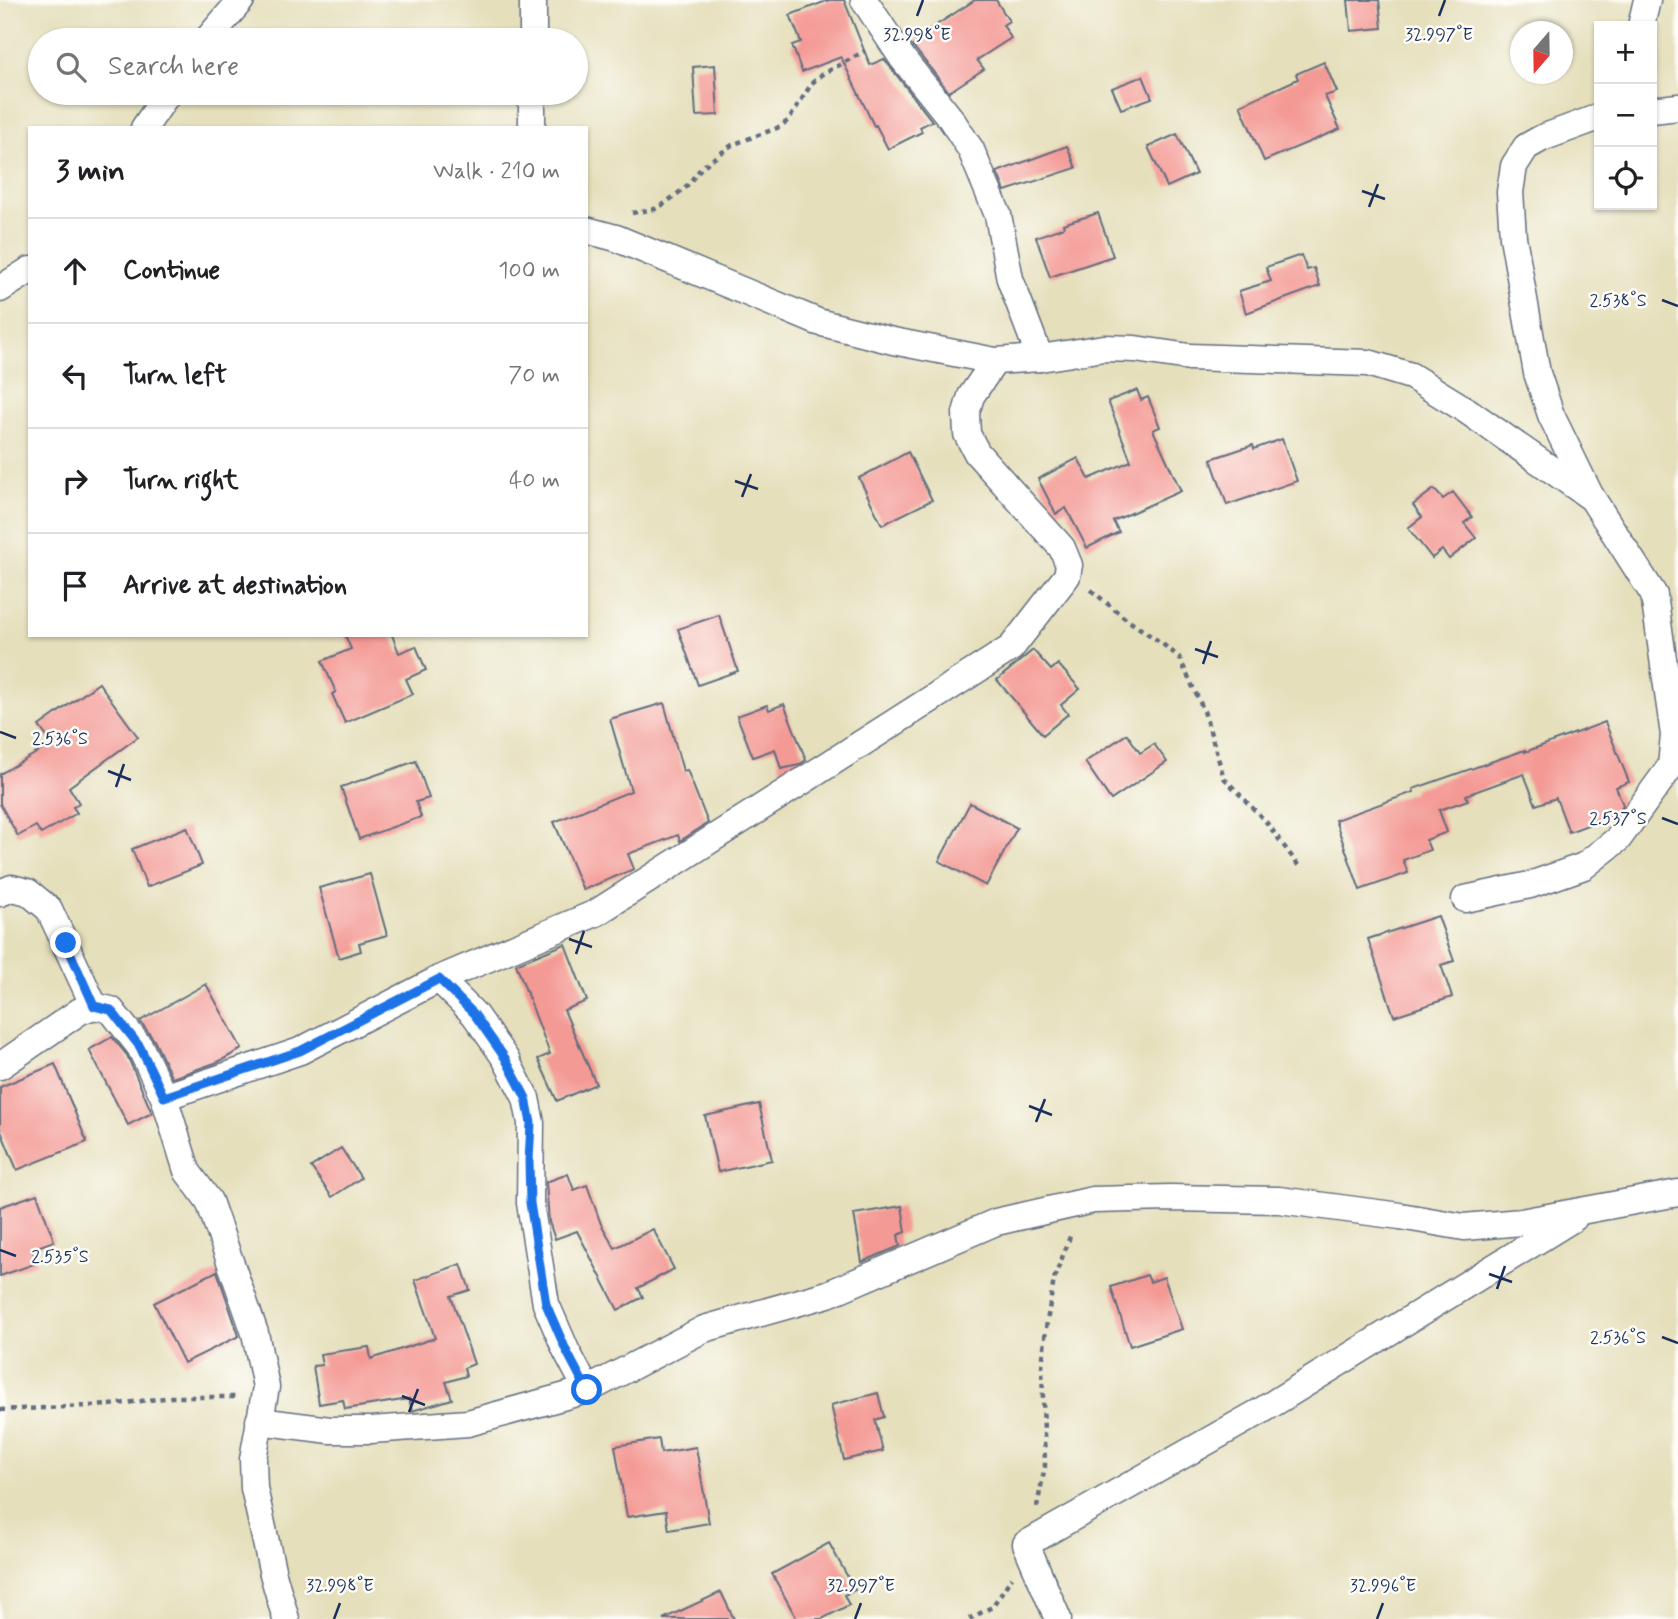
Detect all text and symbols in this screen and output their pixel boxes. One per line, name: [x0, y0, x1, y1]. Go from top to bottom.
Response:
north arrow: [1510, 21, 1573, 84]
map controls: [1594, 21, 1657, 210]
button: +: [1594, 21, 1657, 84]
text: 32.998°E: [883, 23, 951, 47]
text: 32.997°E: [1405, 23, 1473, 47]
search box: [28, 28, 588, 105]
icon: search: [52, 48, 90, 86]
text: Search here: [108, 50, 239, 84]
button: −: [1594, 84, 1657, 147]
button: locate: [1594, 147, 1657, 210]
text: 3 min: [56, 152, 125, 191]
text: Walk · 210 m: [433, 157, 560, 187]
icon: ahead: [56, 252, 94, 290]
text: Continue: [123, 254, 220, 288]
text: 100 m: [498, 256, 560, 286]
text: 2.538°S: [1589, 289, 1647, 313]
icon: left: [56, 357, 94, 395]
text: Turn left: [123, 359, 227, 393]
text: 70 m: [508, 361, 560, 391]
icon: right: [56, 462, 94, 500]
text: Turn right: [123, 464, 239, 498]
text: 40 m: [509, 466, 560, 496]
icon: arrive: [56, 567, 94, 605]
text: Arrive at destination: [123, 569, 347, 603]
text: 2.536°S: [32, 727, 88, 751]
text: 2.537°S: [1589, 807, 1647, 831]
route end: [50, 927, 81, 958]
text: 2.535°S: [31, 1245, 89, 1269]
text: 2.536°S: [1590, 1326, 1646, 1350]
route start: [571, 1374, 602, 1405]
text: 32.998°E: [306, 1574, 374, 1598]
text: 32.997°E: [827, 1574, 895, 1598]
text: 32.996°E: [1350, 1574, 1416, 1598]

